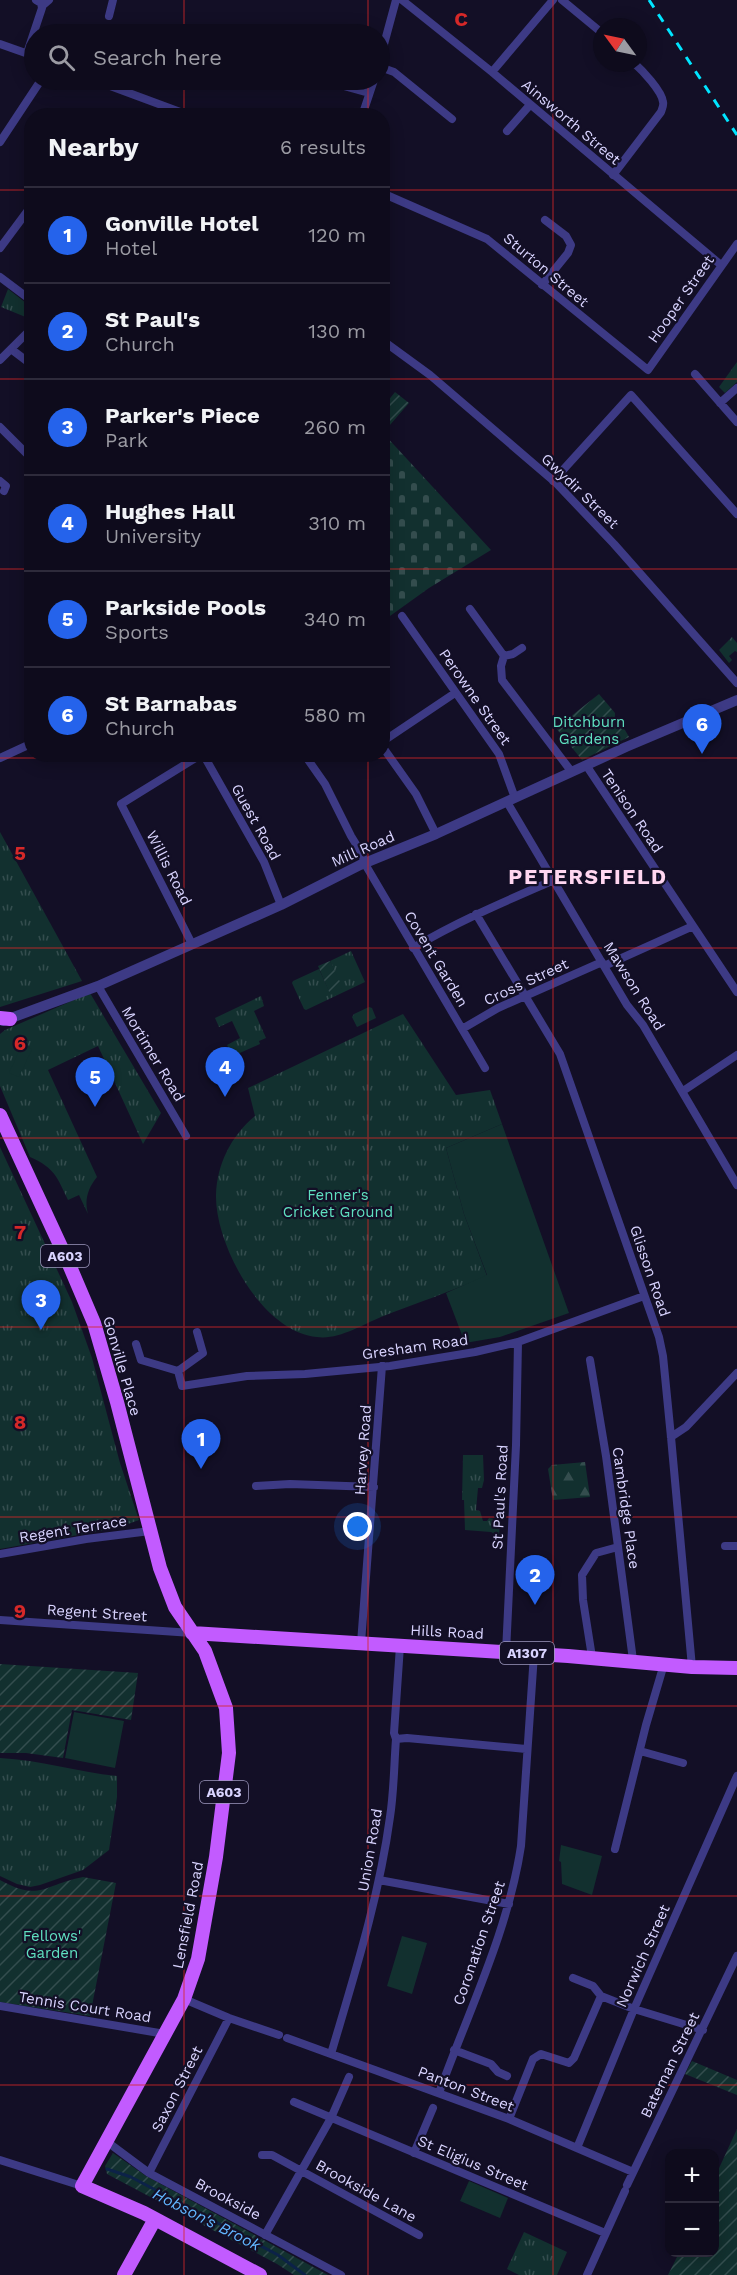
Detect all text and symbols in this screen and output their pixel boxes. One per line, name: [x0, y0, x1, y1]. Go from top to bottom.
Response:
text: C: [454, 7, 468, 31]
north arrow: [593, 18, 647, 72]
search box: [24, 24, 390, 90]
icon: search: [45, 41, 78, 74]
text: Search here: [93, 45, 222, 70]
street label: Ainsworth Street: [518, 75, 625, 169]
text: Nearby: [48, 132, 139, 162]
text: 6 results: [280, 135, 366, 159]
text: Gonville Hotel: [105, 211, 259, 236]
text: 1: [63, 223, 72, 247]
text: 120 m: [308, 223, 366, 247]
street label: Sturton Street: [500, 229, 593, 311]
text: Hotel: [105, 236, 157, 260]
street label: Hooper Street: [644, 251, 718, 346]
text: St Paul's: [105, 307, 200, 332]
text: 2: [62, 319, 73, 343]
text: 130 m: [308, 319, 366, 343]
text: Church: [105, 332, 175, 356]
text: Parker's Piece: [105, 403, 260, 428]
text: 3: [62, 415, 73, 439]
text: 260 m: [304, 415, 366, 439]
text: Park: [105, 428, 148, 452]
street label: Gwydir Street: [538, 450, 623, 533]
text: Hughes Hall: [105, 499, 235, 524]
text: 4: [61, 511, 74, 535]
text: 310 m: [308, 511, 366, 535]
text: University: [105, 524, 201, 548]
text: Parkside Pools: [105, 595, 266, 620]
text: 5: [62, 607, 73, 631]
text: 340 m: [304, 607, 366, 631]
text: Sports: [105, 620, 169, 644]
street label: Perowne Street: [435, 646, 515, 749]
text: St Barnabas: [105, 691, 237, 716]
text: 6: [61, 703, 74, 727]
text: 580 m: [304, 703, 366, 727]
pin: 6: [682, 704, 722, 754]
park label: Ditchburn Gardens: [553, 713, 625, 748]
text: Church: [105, 716, 175, 740]
street label: Tenison Road: [597, 766, 667, 856]
street label: Guest Road: [228, 781, 284, 863]
street label: Mill Road: [329, 827, 397, 871]
street label: Willis Road: [143, 828, 195, 908]
text: 5: [14, 841, 26, 865]
district label: PETERSFIELD: [508, 864, 668, 889]
street label: Covent Garden: [400, 908, 472, 1010]
street label: Mawson Road: [600, 938, 668, 1034]
street label: Cross Street: [481, 954, 572, 1009]
street label: Mortimer Road: [117, 1003, 189, 1105]
text: 6: [14, 1031, 26, 1055]
pin: 4: [206, 1048, 244, 1097]
pin: 5: [76, 1058, 115, 1107]
park label: Fenner's Cricket Ground: [283, 1186, 393, 1221]
text: 7: [14, 1220, 26, 1244]
street label: Glisson Road: [626, 1223, 674, 1319]
road number: A603: [41, 1245, 89, 1267]
pin: 3: [22, 1280, 60, 1330]
street label: Gonville Place: [99, 1314, 145, 1418]
street label: Gresham Road: [361, 1331, 469, 1363]
street label: Harvey Road: [351, 1404, 375, 1496]
text: 8: [14, 1410, 26, 1434]
pin: 1: [182, 1420, 220, 1469]
street label: St Paul's Road: [488, 1444, 512, 1550]
street label: Cambridge Place: [609, 1446, 643, 1570]
street label: Regent Terrace: [18, 1512, 128, 1546]
your location: [343, 1512, 372, 1541]
pin: 2: [516, 1556, 554, 1605]
text: 9: [14, 1599, 26, 1623]
street label: Regent Street: [46, 1601, 149, 1626]
street label: Hills Road: [410, 1621, 484, 1643]
road number: A1307: [500, 1642, 554, 1664]
road number: A603: [200, 1781, 248, 1803]
street label: Union Road: [354, 1807, 386, 1893]
street label: Lensfield Road: [169, 1860, 207, 1970]
street label: Coronation Street: [449, 1878, 509, 2008]
street label: Norwich Street: [612, 1901, 674, 2010]
park label: Fellows' Garden: [23, 1927, 81, 1962]
street label: Tennis Court Road: [17, 1988, 153, 2026]
street label: Bateman Street: [637, 2009, 704, 2121]
street label: Saxon Street: [148, 2042, 207, 2135]
street label: Panton Street: [415, 2062, 517, 2116]
street label: St Eligius Street: [415, 2132, 532, 2195]
map controls: [665, 2149, 719, 2257]
button: +: [665, 2149, 719, 2203]
street label: Brookside Lane: [312, 2156, 420, 2226]
street label: Brookside: [192, 2174, 264, 2224]
water label: Hobson's Brook: [150, 2184, 265, 2255]
button: −: [665, 2203, 719, 2257]

